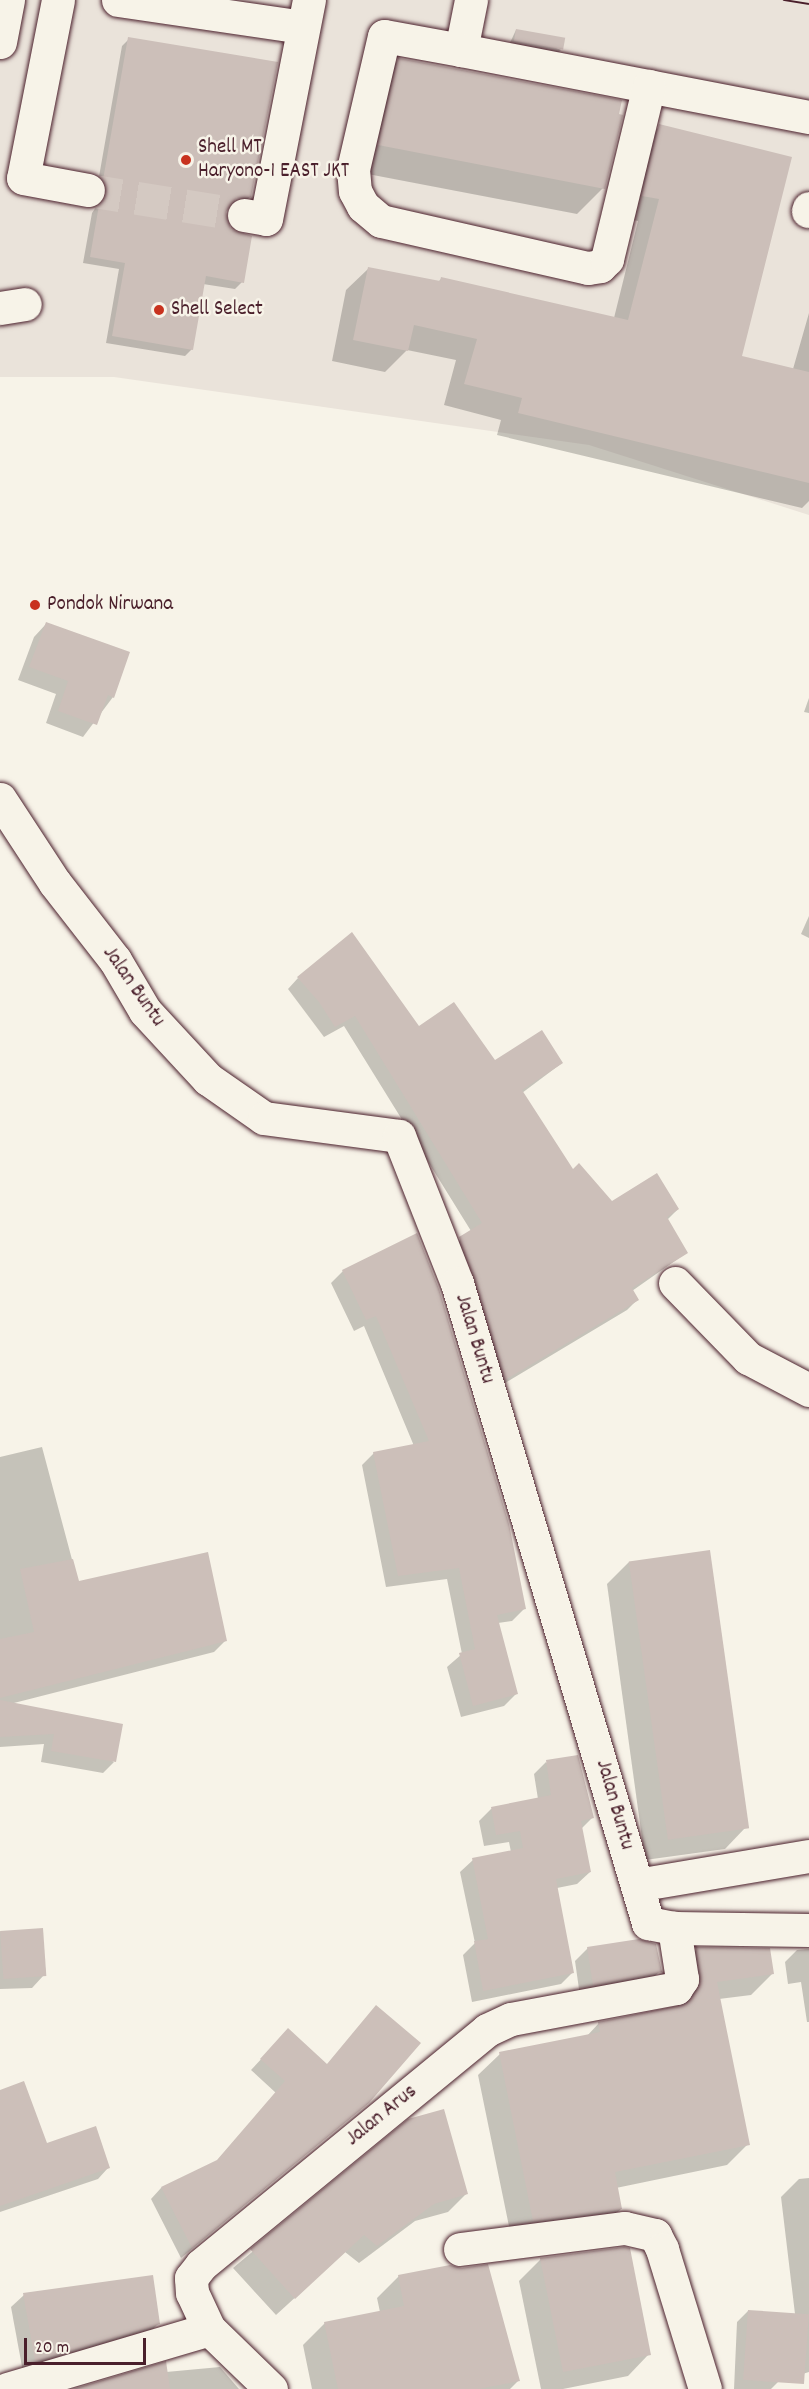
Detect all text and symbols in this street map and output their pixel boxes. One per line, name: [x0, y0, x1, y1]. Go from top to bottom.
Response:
place label: Shell MT Haryono-1 EAST JKT: [198, 135, 349, 185]
marker: Shell MT Haryono-1 EAST JKT: [179, 153, 193, 167]
place label: Shell Select: [171, 297, 263, 323]
marker: Shell Select: [152, 303, 166, 317]
place label: Pondok Nirwana: [47, 592, 173, 618]
marker: Pondok Nirwana: [28, 598, 42, 612]
street label: Jalan Buntu: [96, 942, 170, 1032]
street label: Jalan Buntu: [448, 1291, 500, 1387]
street label: Jalan Buntu: [589, 1757, 639, 1853]
street label: Jalan Arus: [341, 2080, 423, 2152]
scale bar: [27, 2326, 148, 2364]
text: 20 m: [35, 2336, 69, 2361]

